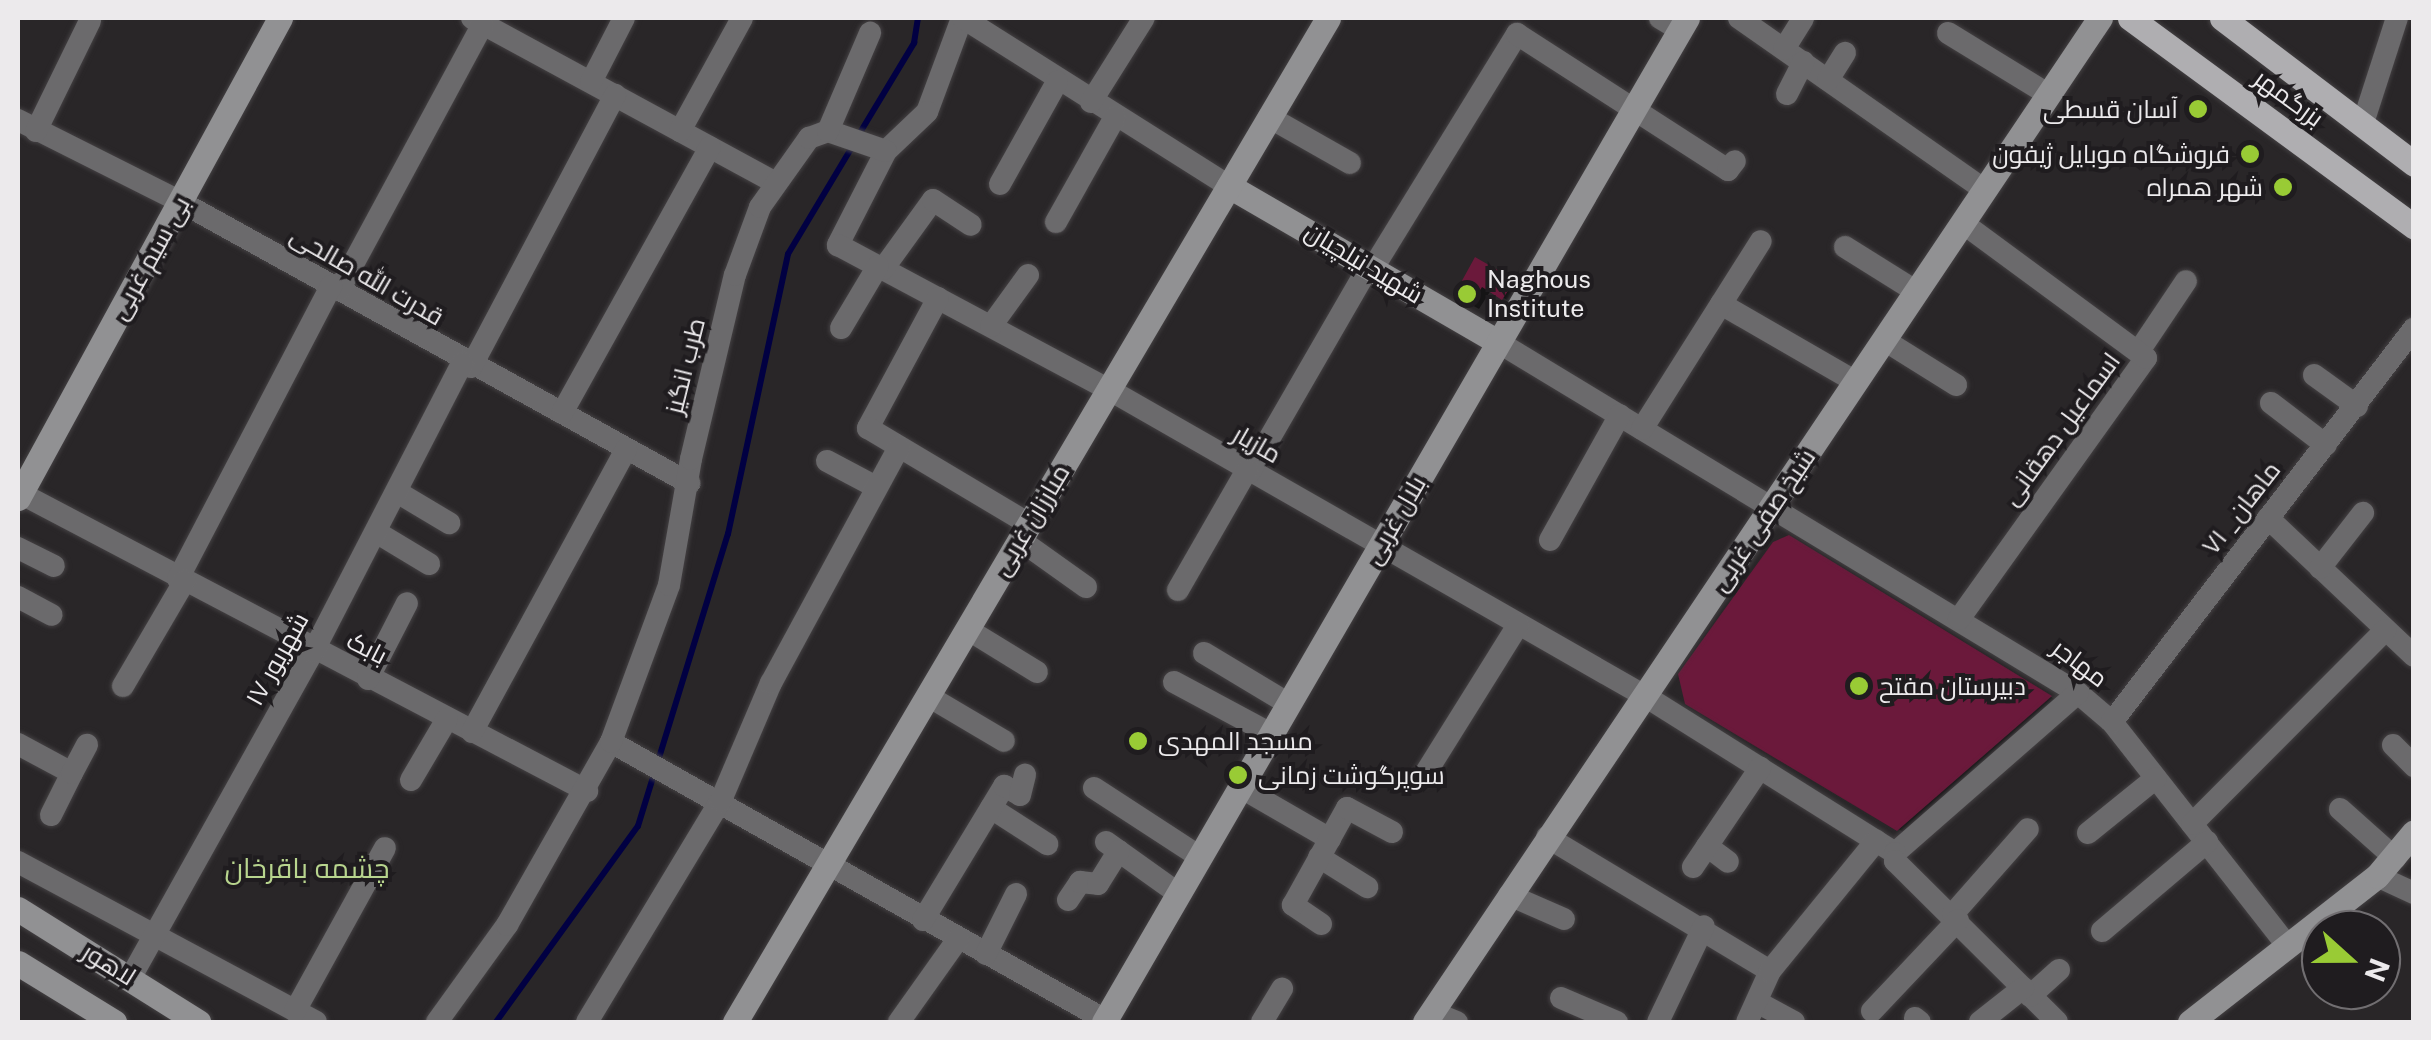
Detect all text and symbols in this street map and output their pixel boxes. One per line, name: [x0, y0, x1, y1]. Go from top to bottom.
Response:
street label: بزرگمهر: [2248, 63, 2330, 133]
place label: آسان قسطی: [2043, 94, 2178, 124]
marker: آسان قسطی: [2187, 98, 2209, 120]
place label: فروشگاه موبایل ژیفون: [1992, 139, 2230, 169]
marker: فروشگاه موبایل ژیفون: [2239, 143, 2261, 165]
place label: شهر همراه: [2147, 172, 2263, 202]
marker: شهر همراه: [2272, 176, 2294, 198]
street label: بی سیم غربی: [104, 191, 196, 325]
street label: شهید نیلچیان: [1300, 216, 1428, 310]
street label: قدرت الله صالحی: [285, 220, 449, 332]
place label: Naghous Institute: [1487, 265, 1591, 324]
marker: Naghous Institute: [1456, 283, 1478, 305]
street label: طرب انگیز: [659, 315, 711, 417]
street label: اسماعیل دهقانی: [1996, 347, 2126, 511]
street label: مازیار: [1228, 418, 1286, 470]
street label: شیخ صفی غربی: [1704, 443, 1822, 597]
street label: ۷۱ _ماهان: [2195, 456, 2287, 560]
street label: مبارزان غربی: [986, 459, 1076, 581]
street label: بلال غربی: [1358, 470, 1432, 570]
street label: ۱۷ شهریور: [239, 607, 315, 711]
street label: بابک: [342, 625, 392, 671]
street label: مهاجر: [2046, 633, 2114, 693]
place label: دبیرستان مفتح: [1879, 671, 2026, 701]
marker: دبیرستان مفتح: [1848, 675, 1870, 697]
place label: مسجد المهدی: [1158, 726, 1313, 756]
marker: مسجد المهدی: [1127, 730, 1149, 752]
place label: سوپرگوشت زمانی: [1258, 760, 1445, 790]
marker: سوپرگوشت زمانی: [1227, 764, 1249, 786]
district label: چشمه باقرخان: [224, 851, 390, 885]
north arrow: [2301, 910, 2401, 1010]
street label: لاهور: [77, 936, 141, 992]
text: N: [2358, 954, 2397, 986]

